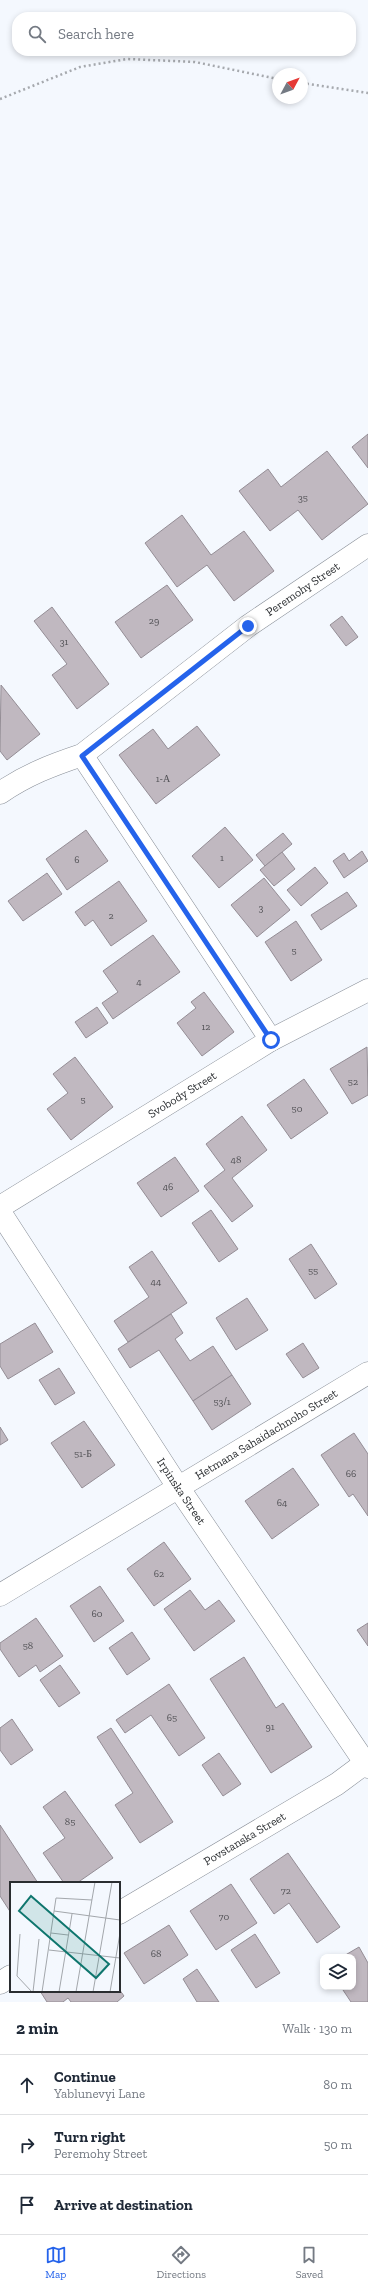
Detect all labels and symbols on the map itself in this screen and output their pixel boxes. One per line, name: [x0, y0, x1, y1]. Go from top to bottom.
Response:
north arrow: [272, 68, 308, 104]
house number: 35: [298, 492, 308, 504]
street label: Peremohy Street: [263, 559, 343, 619]
house number: 29: [149, 615, 159, 627]
route end: [239, 617, 257, 635]
house number: 31: [60, 636, 69, 648]
house number: 1-А: [156, 773, 171, 785]
house number: 1: [220, 852, 224, 864]
house number: 6: [74, 854, 80, 866]
house number: 3: [259, 902, 264, 914]
house number: 2: [108, 910, 114, 922]
house number: 5: [291, 945, 297, 957]
house number: 4: [136, 976, 142, 988]
house number: 12: [202, 1021, 211, 1033]
route start: [262, 1031, 280, 1049]
street label: Svobody Street: [145, 1068, 219, 1121]
house number: 52: [348, 1076, 358, 1088]
house number: 5: [80, 1094, 86, 1106]
house number: 50: [292, 1103, 303, 1115]
house number: 48: [231, 1154, 241, 1166]
house number: 46: [163, 1181, 173, 1193]
house number: 55: [308, 1265, 318, 1277]
house number: 44: [151, 1276, 162, 1288]
street label: Hetmana Sahaidachnoho Street: [193, 1386, 340, 1483]
house number: 53/1: [213, 1396, 231, 1408]
house number: 51-Б: [74, 1448, 92, 1460]
street label: Irpinska Street: [154, 1455, 209, 1528]
house number: 66: [346, 1468, 356, 1480]
house number: 64: [277, 1497, 288, 1509]
house number: 62: [154, 1568, 164, 1580]
house number: 60: [91, 1608, 103, 1620]
house number: 58: [23, 1640, 33, 1652]
house number: 65: [167, 1712, 177, 1724]
house number: 91: [265, 1721, 275, 1733]
street label: Povstanska Street: [201, 1809, 289, 1868]
house number: 85: [65, 1816, 75, 1828]
inset map: [10, 1882, 120, 1992]
house number: 72: [281, 1885, 291, 1897]
house number: 70: [219, 1911, 229, 1923]
house number: 68: [151, 1948, 161, 1960]

